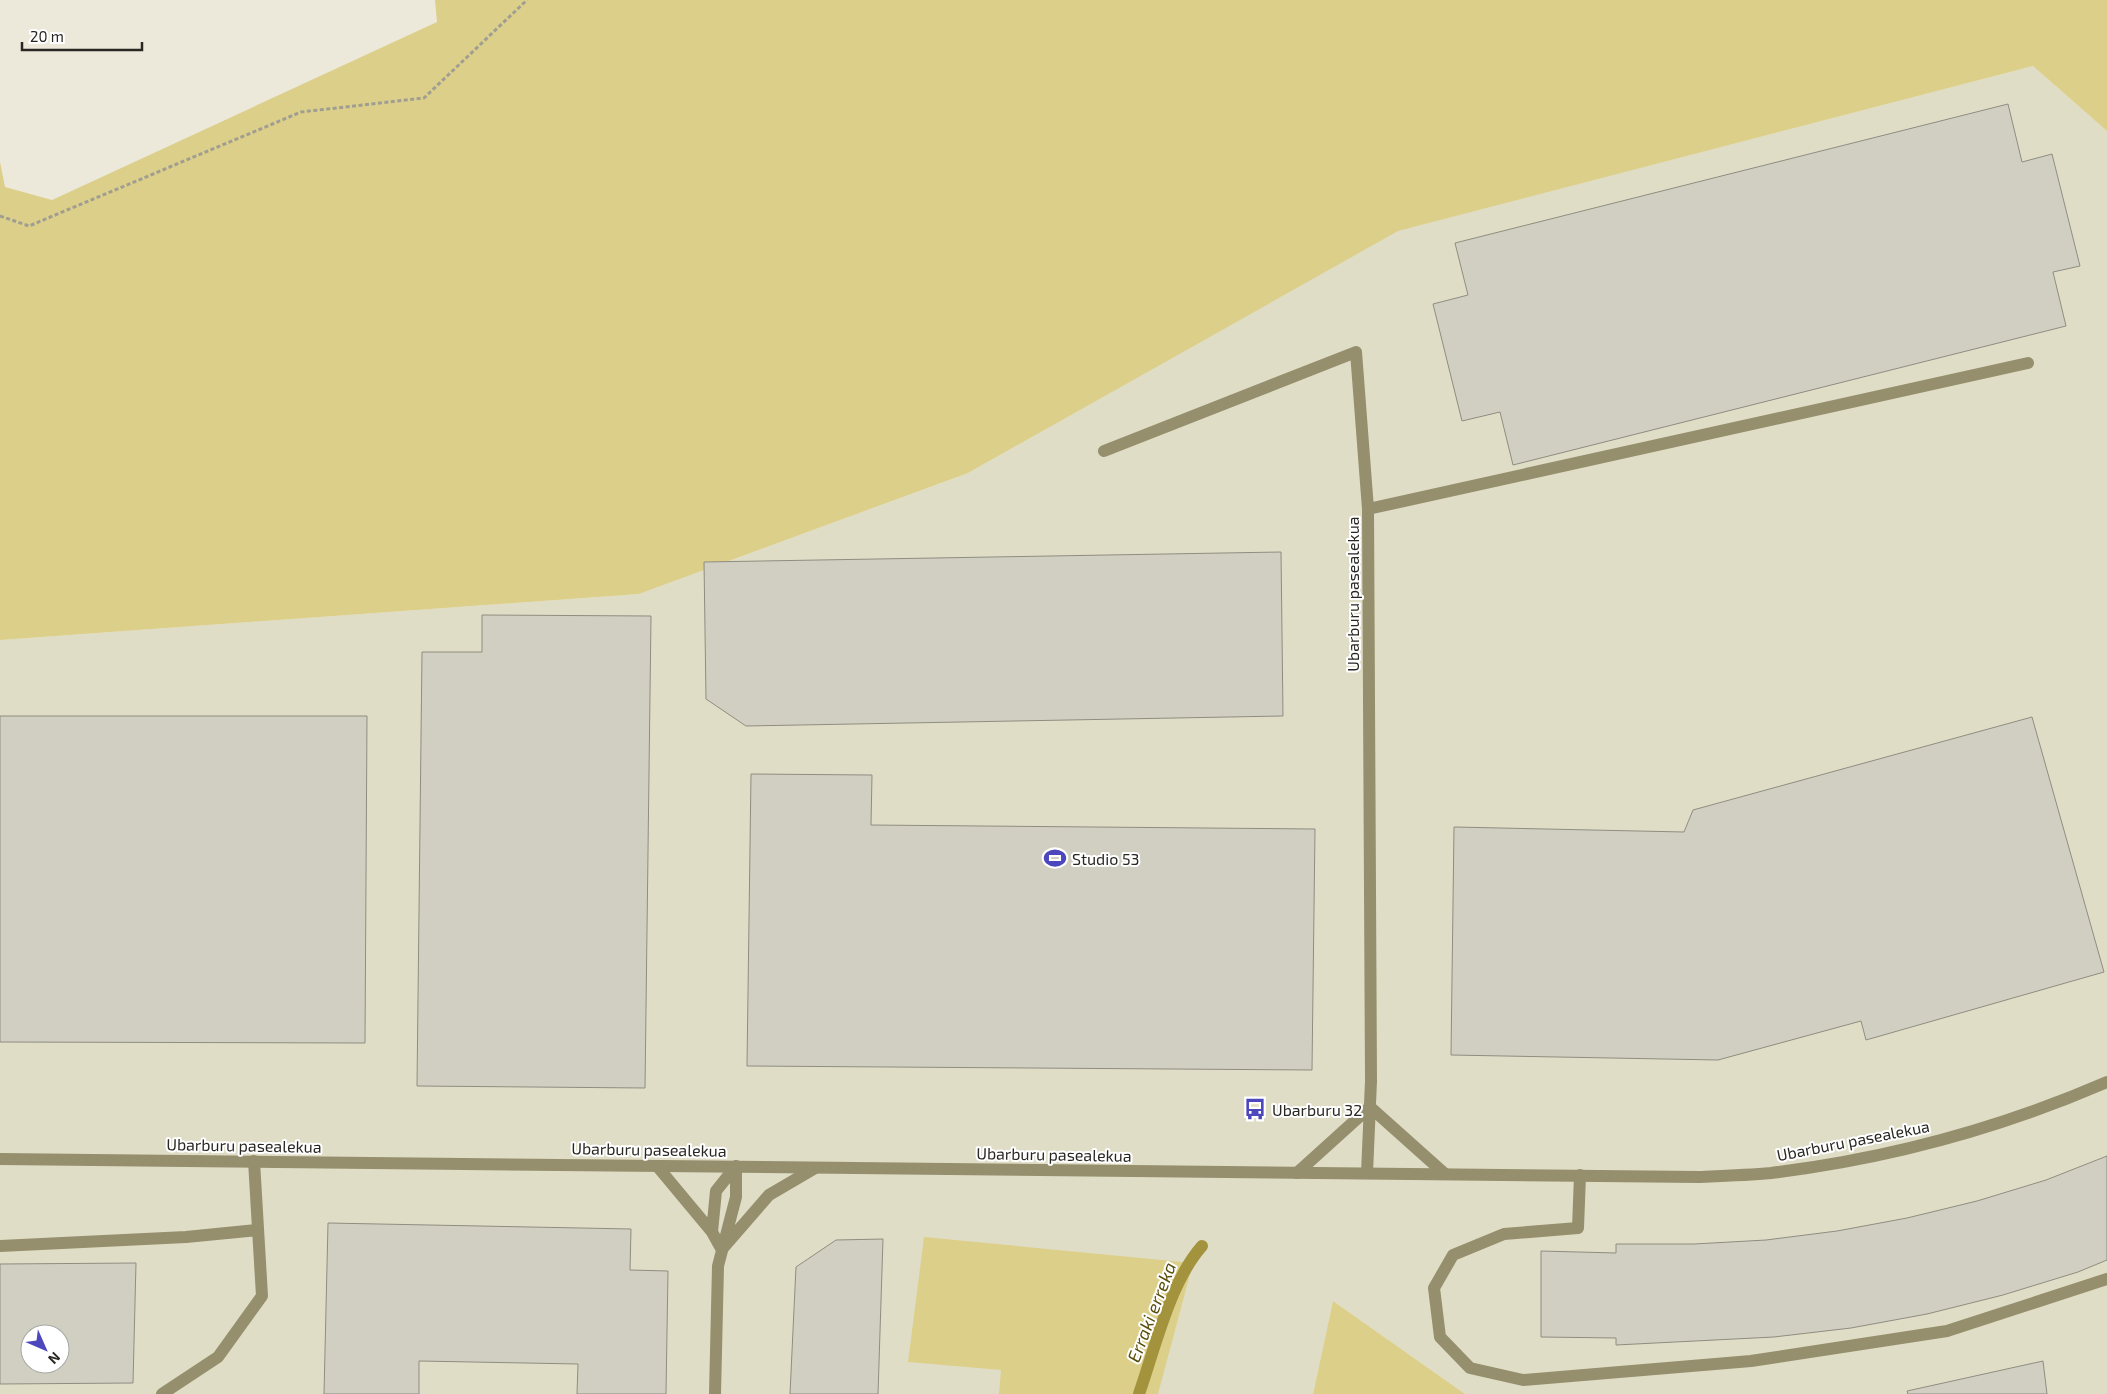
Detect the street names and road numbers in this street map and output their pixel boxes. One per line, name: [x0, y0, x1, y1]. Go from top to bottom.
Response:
street label: Ubarburu pasealekua: [1343, 516, 1362, 672]
street label: Ubarburu pasealekua: [1775, 1116, 1931, 1164]
street label: Ubarburu pasealekua: [166, 1134, 322, 1156]
street label: Ubarburu pasealekua: [571, 1138, 727, 1160]
street label: Ubarburu pasealekua: [976, 1143, 1132, 1165]

